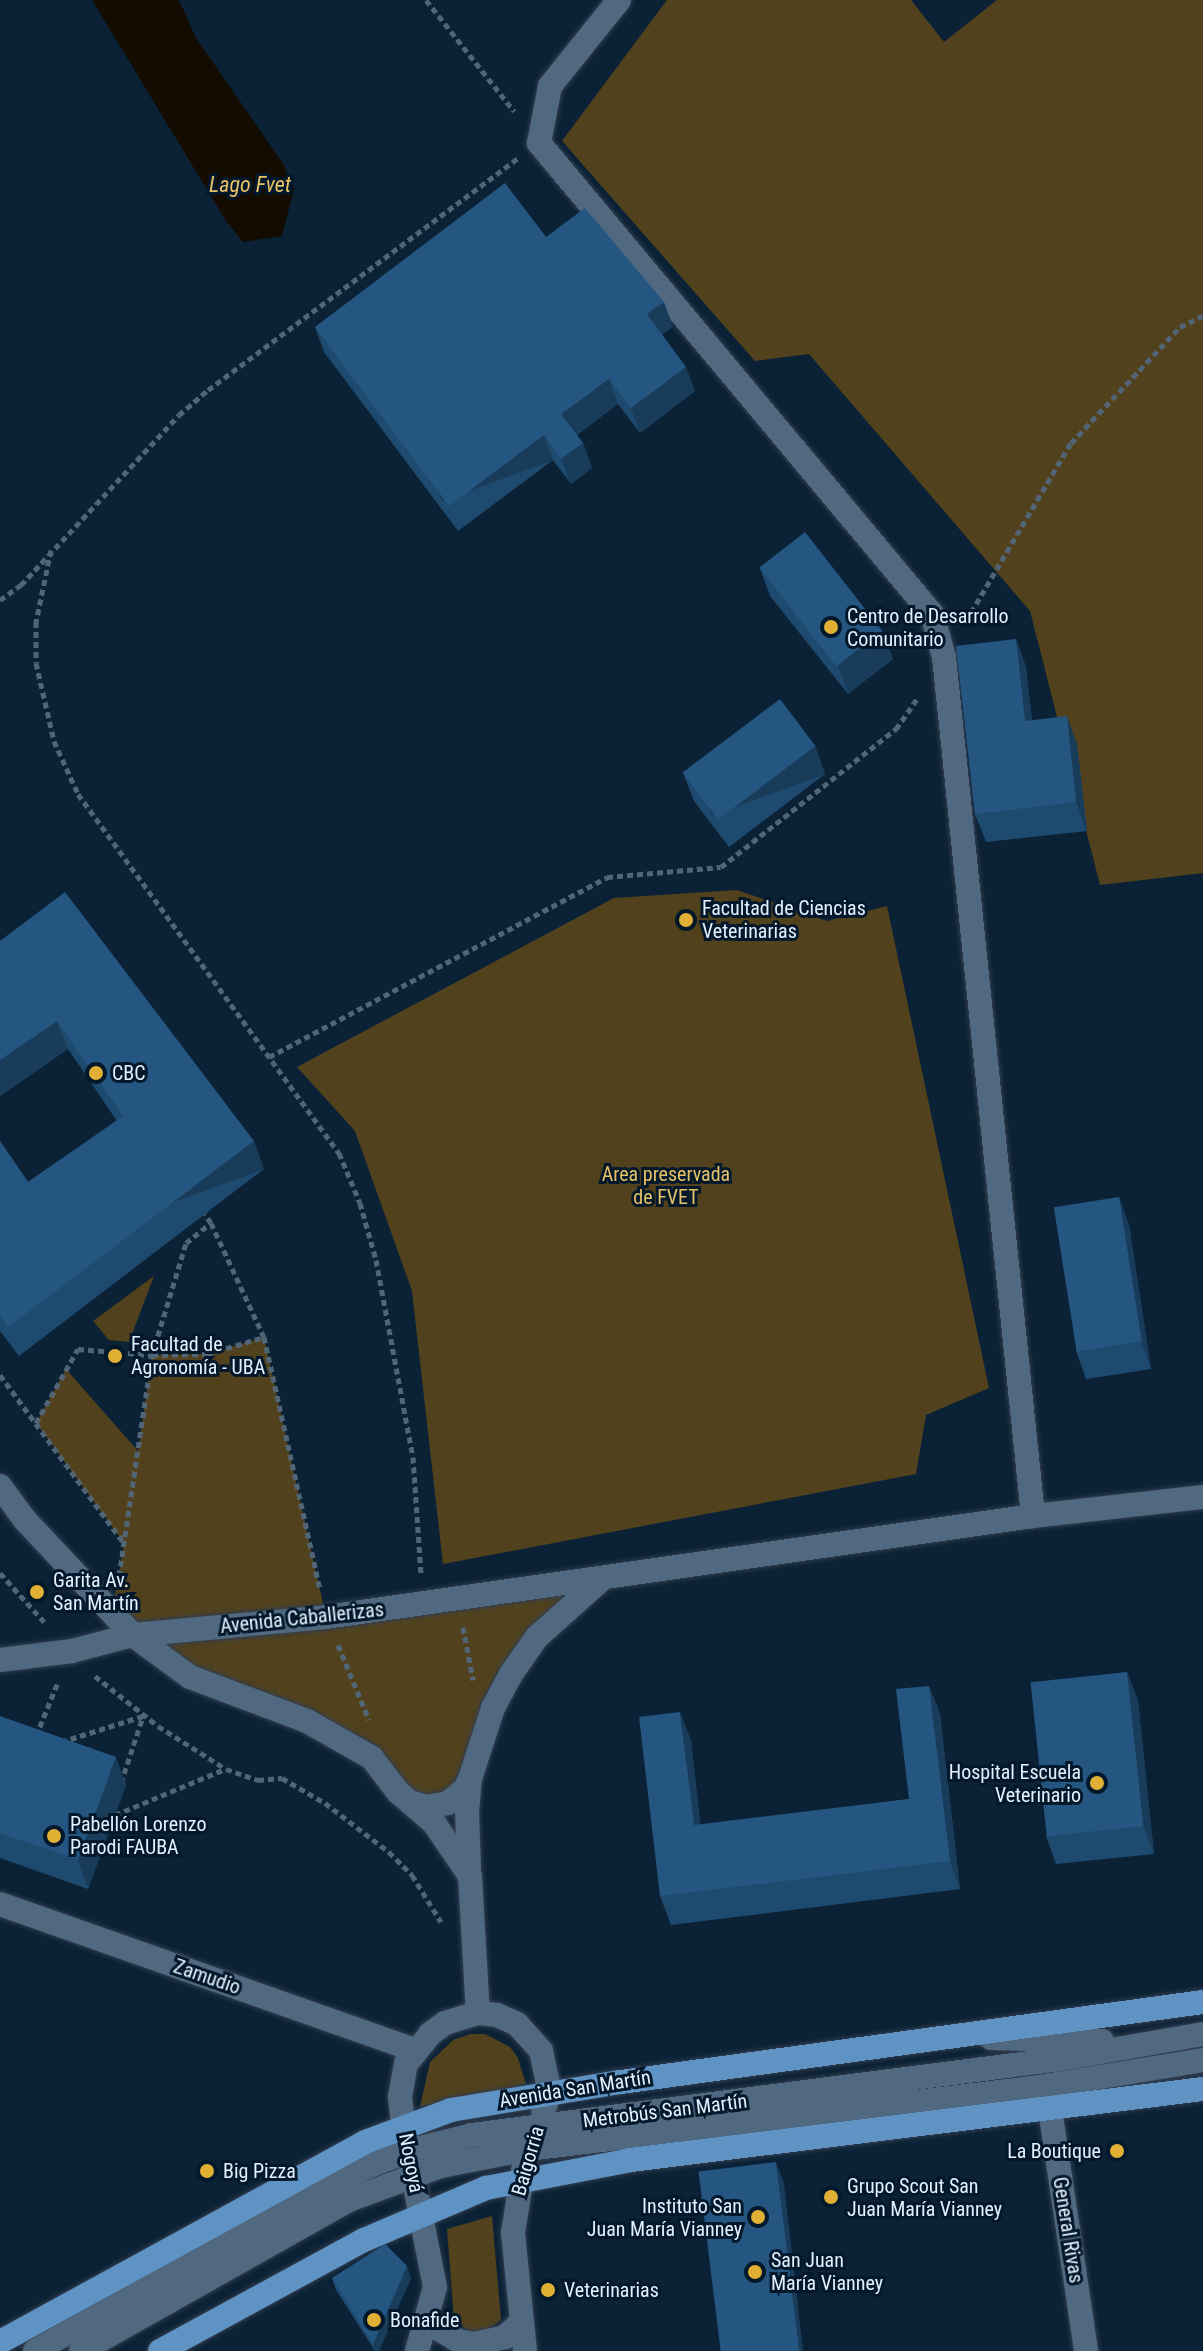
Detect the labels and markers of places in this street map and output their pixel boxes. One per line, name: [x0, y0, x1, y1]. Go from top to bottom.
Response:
place label: Centro de Desarrollo Comunitario: [847, 604, 1008, 651]
marker: Centro de Desarrollo Comunitario: [822, 618, 840, 636]
place label: Facultad de Ciencias Veterinarias: [702, 896, 866, 943]
marker: Facultad de Ciencias Veterinarias: [677, 911, 695, 929]
place label: CBC: [112, 1061, 146, 1085]
marker: CBC: [87, 1064, 105, 1082]
place label: Facultad de Agronomía - UBA: [131, 1332, 265, 1379]
marker: Facultad de Agronomía - UBA: [106, 1347, 124, 1365]
place label: Garita Av. San Martín: [53, 1568, 139, 1615]
marker: Garita Av. San Martín: [28, 1583, 46, 1601]
place label: Hospital Escuela Veterinario: [949, 1760, 1081, 1807]
marker: Hospital Escuela Veterinario: [1088, 1774, 1106, 1792]
place label: Pabellón Lorenzo Parodi FAUBA: [70, 1812, 206, 1859]
marker: Pabellón Lorenzo Parodi FAUBA: [45, 1827, 63, 1845]
place label: La Boutique: [1007, 2139, 1101, 2163]
marker: La Boutique: [1108, 2142, 1126, 2160]
place label: Big Pizza: [223, 2159, 296, 2183]
marker: Big Pizza: [198, 2162, 216, 2180]
place label: Grupo Scout San Juan María Vianney: [847, 2174, 1002, 2221]
marker: Grupo Scout San Juan María Vianney: [822, 2188, 840, 2206]
place label: Instituto San Juan María Vianney: [587, 2194, 742, 2241]
marker: Instituto San Juan María Vianney: [749, 2208, 767, 2226]
place label: San Juan María Vianney: [771, 2248, 883, 2295]
marker: San Juan María Vianney: [746, 2263, 764, 2281]
place label: Veterinarias: [564, 2278, 659, 2302]
marker: Veterinarias: [539, 2281, 557, 2299]
place label: Bonafide: [390, 2308, 459, 2332]
marker: Bonafide: [365, 2311, 383, 2329]

